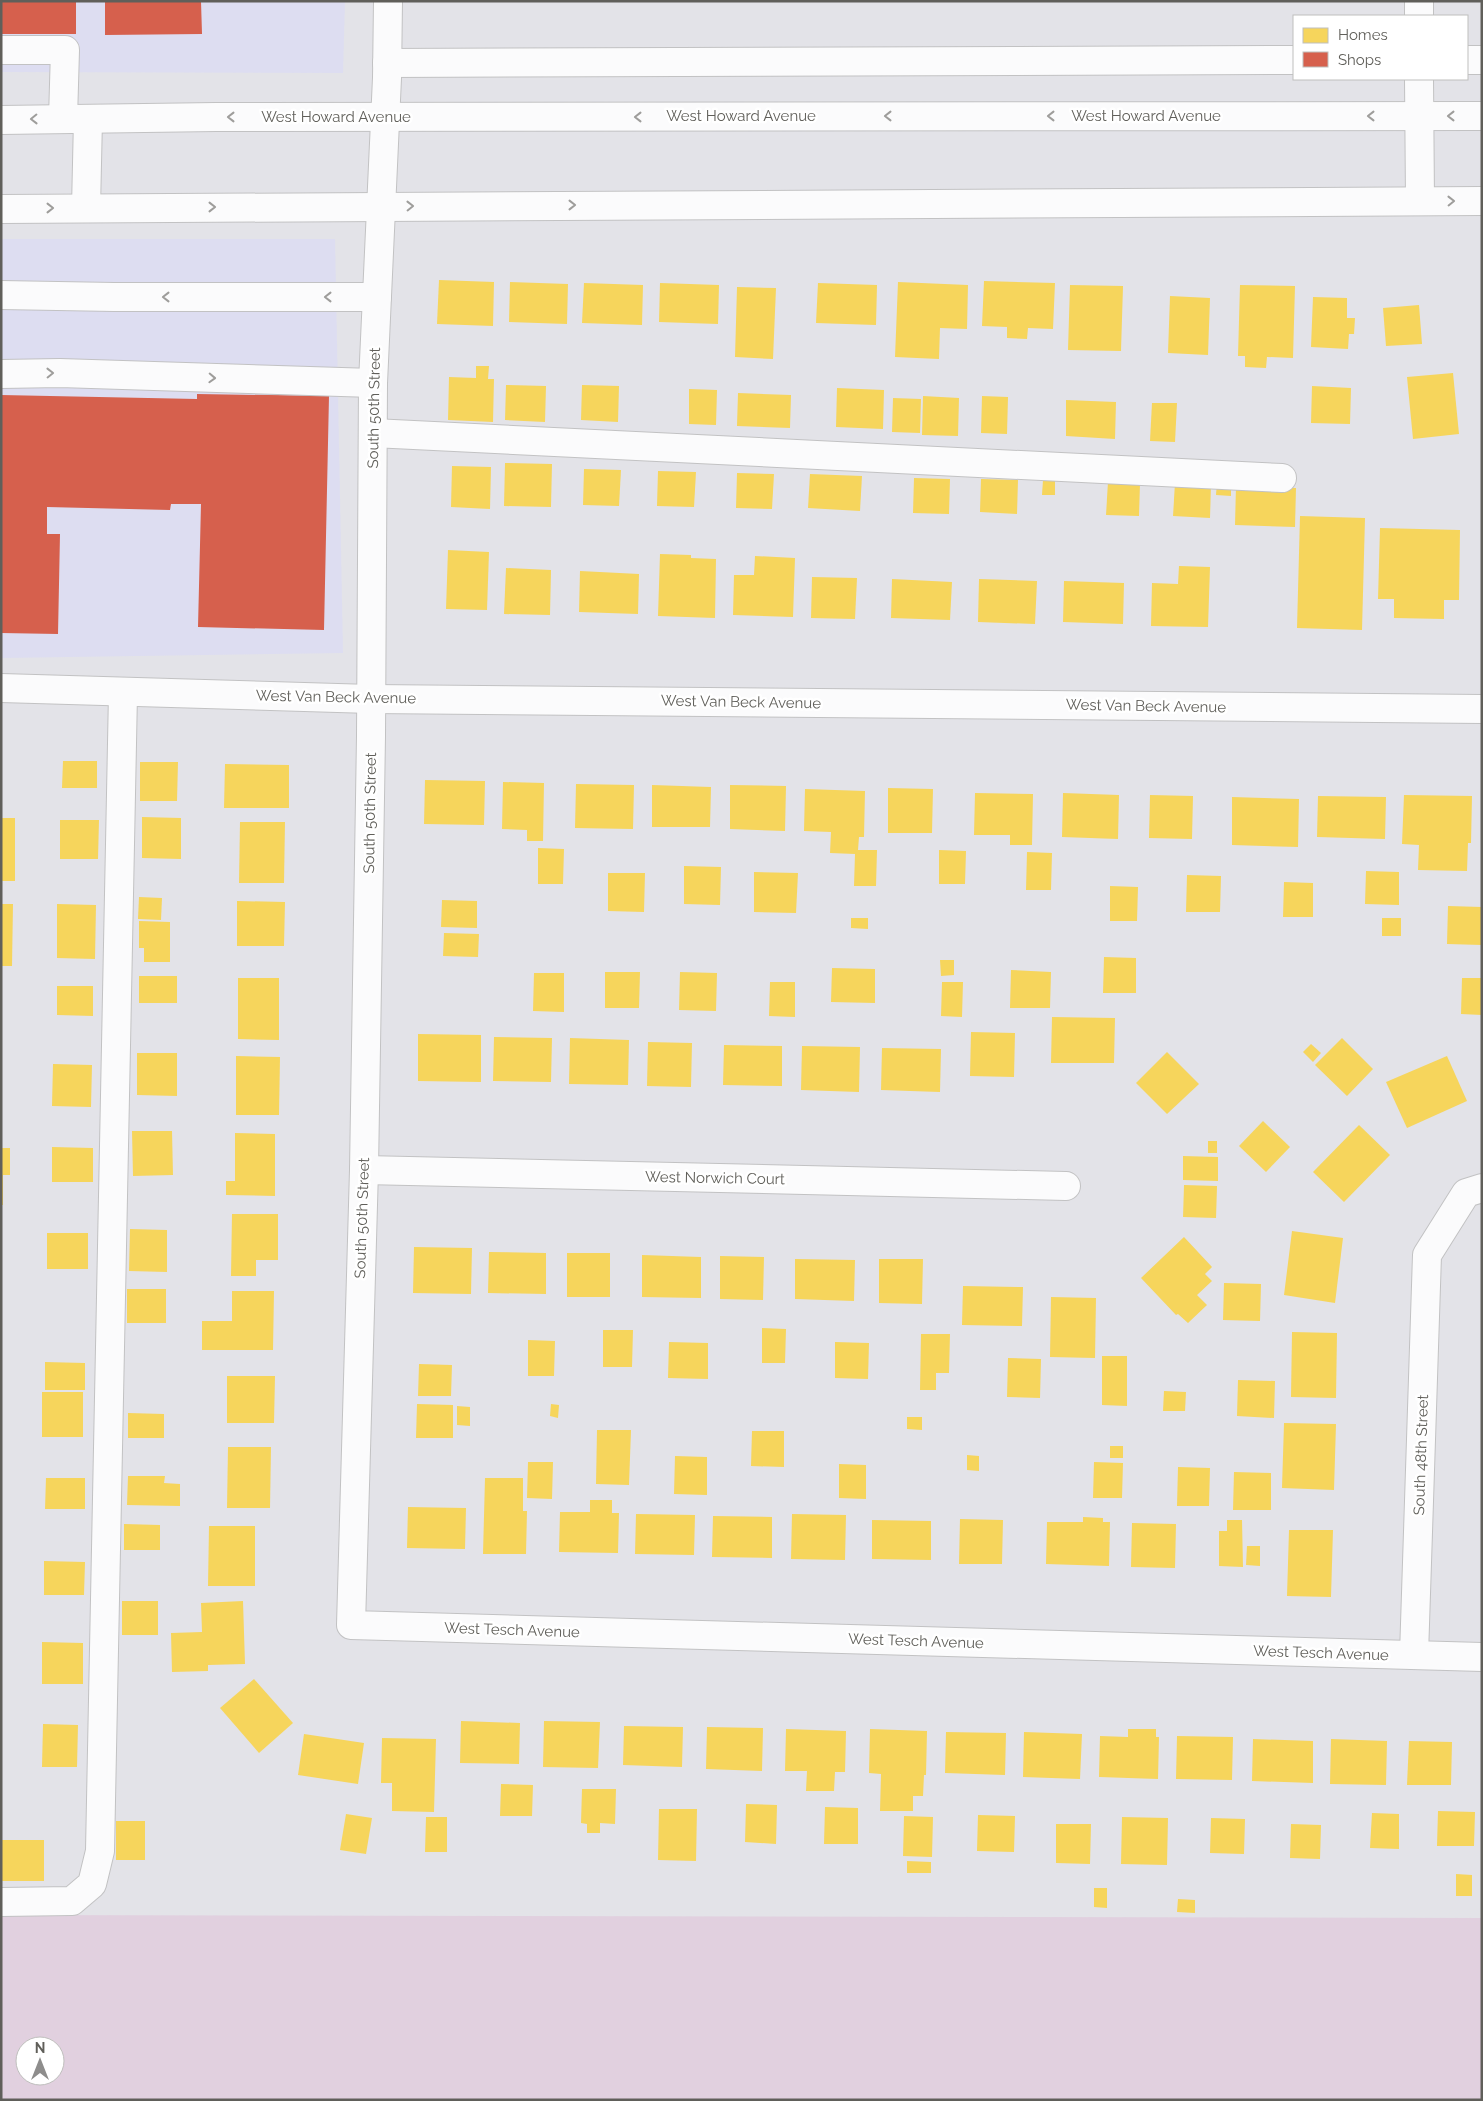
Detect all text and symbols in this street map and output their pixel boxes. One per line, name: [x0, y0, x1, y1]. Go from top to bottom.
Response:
legend: [1293, 15, 1468, 80]
text: Homes: [1338, 26, 1388, 44]
text: Shops: [1338, 51, 1381, 69]
street label: West Howard Avenue: [666, 107, 816, 125]
street label: West Howard Avenue: [1071, 107, 1221, 125]
street label: West Howard Avenue: [261, 108, 411, 126]
one-way arrow: [884, 111, 892, 121]
one-way arrow: [1047, 111, 1054, 121]
one-way arrow: [1367, 111, 1374, 121]
one-way arrow: [1446, 111, 1454, 121]
one-way arrow: [227, 112, 234, 122]
one-way arrow: [634, 112, 642, 122]
one-way arrow: [29, 114, 37, 125]
one-way arrow: [1448, 196, 1455, 206]
one-way arrow: [569, 200, 577, 210]
one-way arrow: [406, 201, 414, 211]
one-way arrow: [209, 202, 217, 212]
one-way arrow: [46, 203, 54, 213]
one-way arrow: [161, 292, 169, 302]
one-way arrow: [324, 292, 332, 302]
street label: South 50th Street: [364, 347, 384, 469]
one-way arrow: [46, 368, 54, 378]
one-way arrow: [209, 372, 217, 383]
street label: West Van Beck Avenue: [256, 687, 416, 707]
street label: West Van Beck Avenue: [661, 692, 821, 712]
street label: West Van Beck Avenue: [1066, 696, 1226, 716]
street label: South 50th Street: [360, 752, 380, 874]
street label: South 50th Street: [351, 1157, 373, 1279]
street label: West Norwich Court: [645, 1168, 785, 1188]
street label: South 48th Street: [1410, 1394, 1432, 1516]
street label: West Tesch Avenue: [444, 1619, 580, 1641]
street label: West Tesch Avenue: [848, 1630, 984, 1652]
street label: West Tesch Avenue: [1253, 1642, 1389, 1664]
north arrow: [15, 2036, 65, 2086]
text: N: [35, 2040, 45, 2056]

